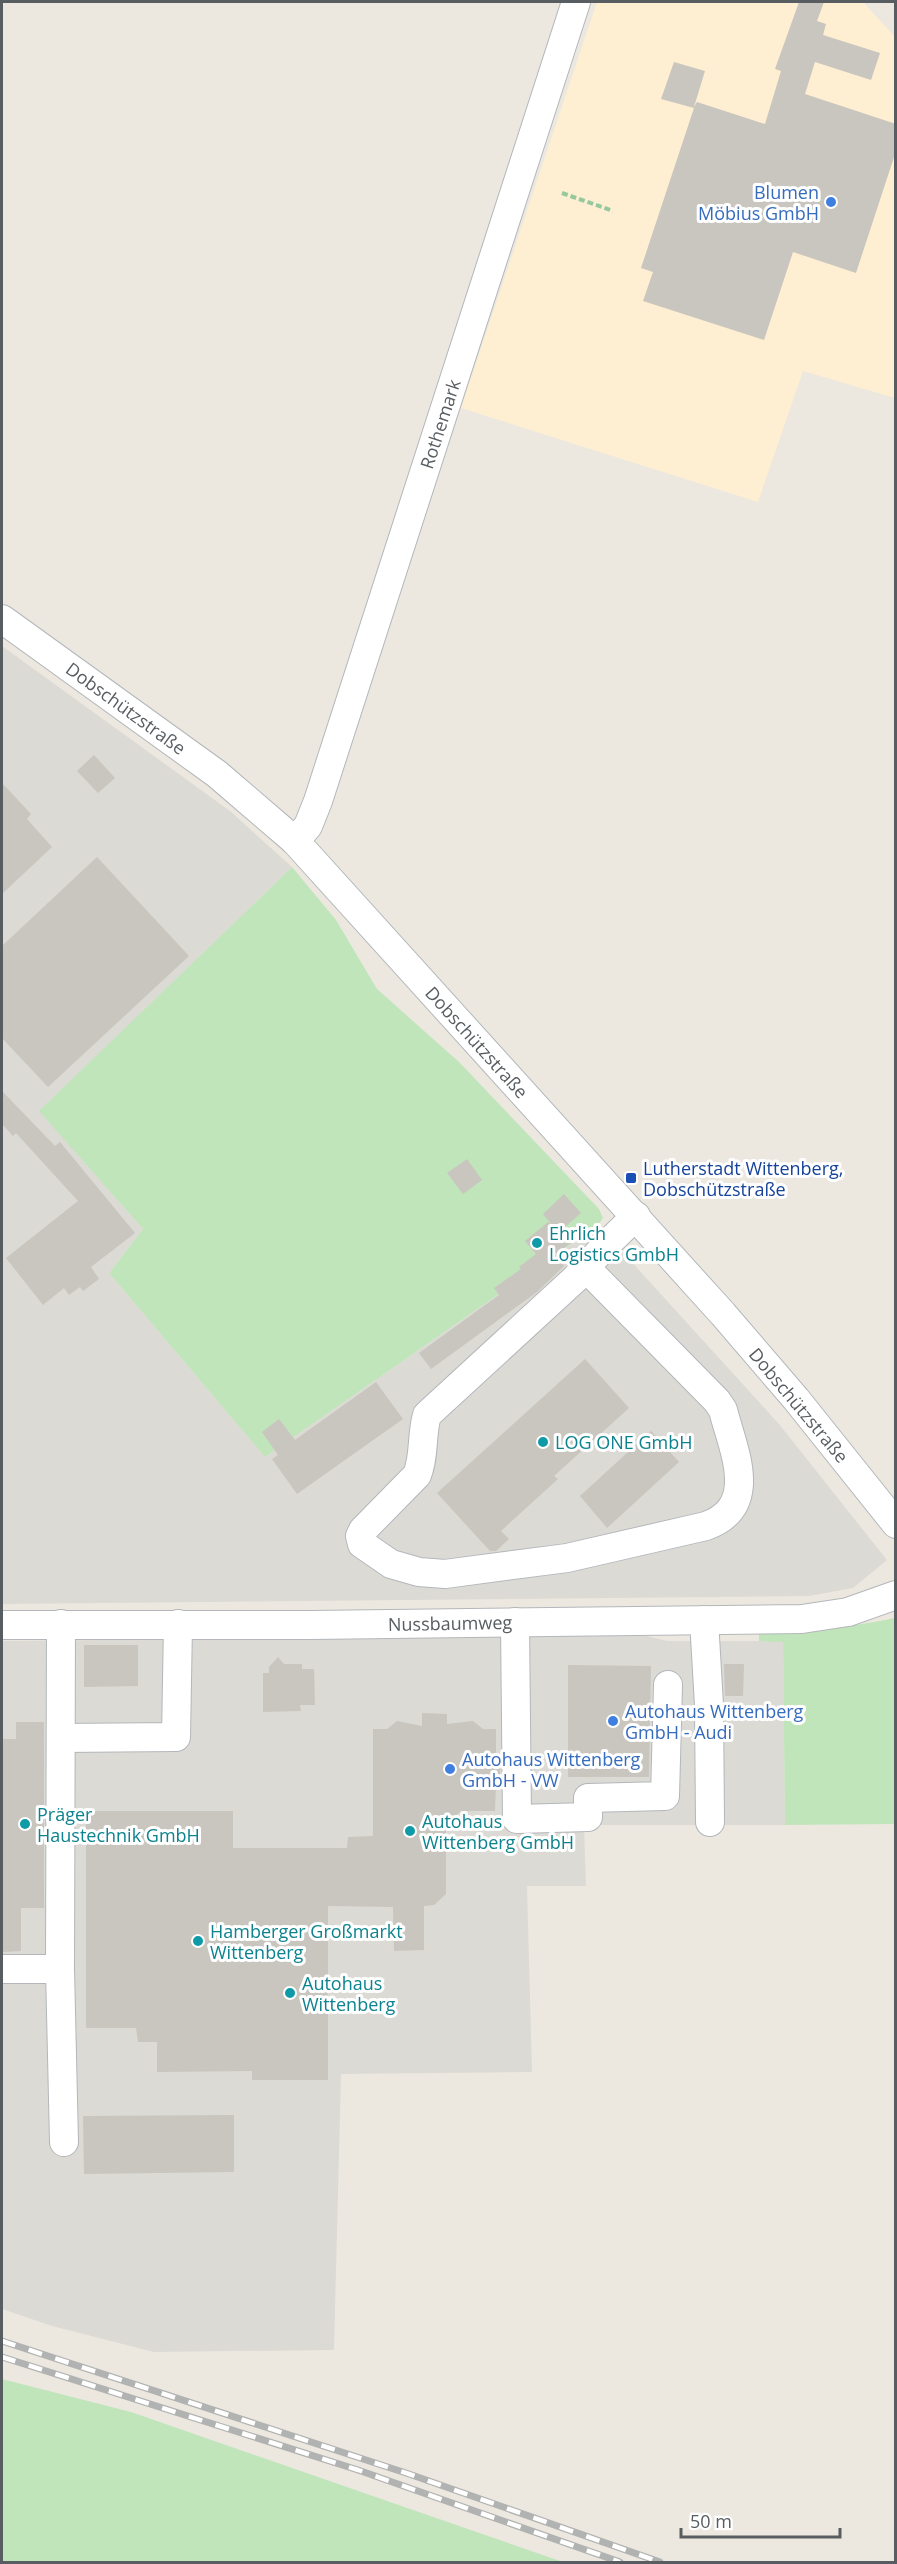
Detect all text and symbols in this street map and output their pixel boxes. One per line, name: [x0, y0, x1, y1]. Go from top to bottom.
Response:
place label: Blumen Möbius GmbH: [698, 180, 819, 225]
marker: Blumen Möbius GmbH: [824, 195, 838, 209]
street label: Rothemark: [414, 376, 466, 472]
street label: Dobschützstraße: [61, 656, 191, 760]
street label: Dobschützstraße: [420, 981, 534, 1103]
place label: Lutherstadt Wittenberg, Dobschützstraße: [643, 1156, 844, 1201]
marker: Lutherstadt Wittenberg, Dobschützstraße: [624, 1171, 638, 1185]
place label: Ehrlich Logistics GmbH: [549, 1221, 679, 1266]
marker: Ehrlich Logistics GmbH: [530, 1236, 544, 1250]
street label: Dobschützstraße: [744, 1343, 854, 1467]
place label: LOG ONE GmbH: [555, 1430, 692, 1454]
marker: LOG ONE GmbH: [536, 1435, 550, 1449]
street label: Nussbaumweg: [388, 1610, 513, 1636]
place label: Autohaus Wittenberg GmbH - Audi: [625, 1699, 804, 1744]
marker: Autohaus Wittenberg GmbH - Audi: [606, 1714, 620, 1728]
place label: Autohaus Wittenberg GmbH - VW: [462, 1747, 641, 1792]
marker: Autohaus Wittenberg GmbH - VW: [443, 1762, 457, 1776]
place label: Präger Haustechnik GmbH: [37, 1802, 200, 1847]
place label: Autohaus Wittenberg GmbH: [422, 1809, 574, 1854]
marker: Präger Haustechnik GmbH: [18, 1817, 32, 1831]
marker: Autohaus Wittenberg GmbH: [403, 1824, 417, 1838]
place label: Hamberger Großmarkt Wittenberg: [210, 1919, 403, 1964]
marker: Hamberger Großmarkt Wittenberg: [191, 1934, 205, 1948]
place label: Autohaus Wittenberg: [302, 1971, 396, 2016]
marker: Autohaus Wittenberg: [283, 1986, 297, 2000]
scale bar: [681, 2501, 840, 2539]
text: 50 m: [690, 2509, 732, 2533]

